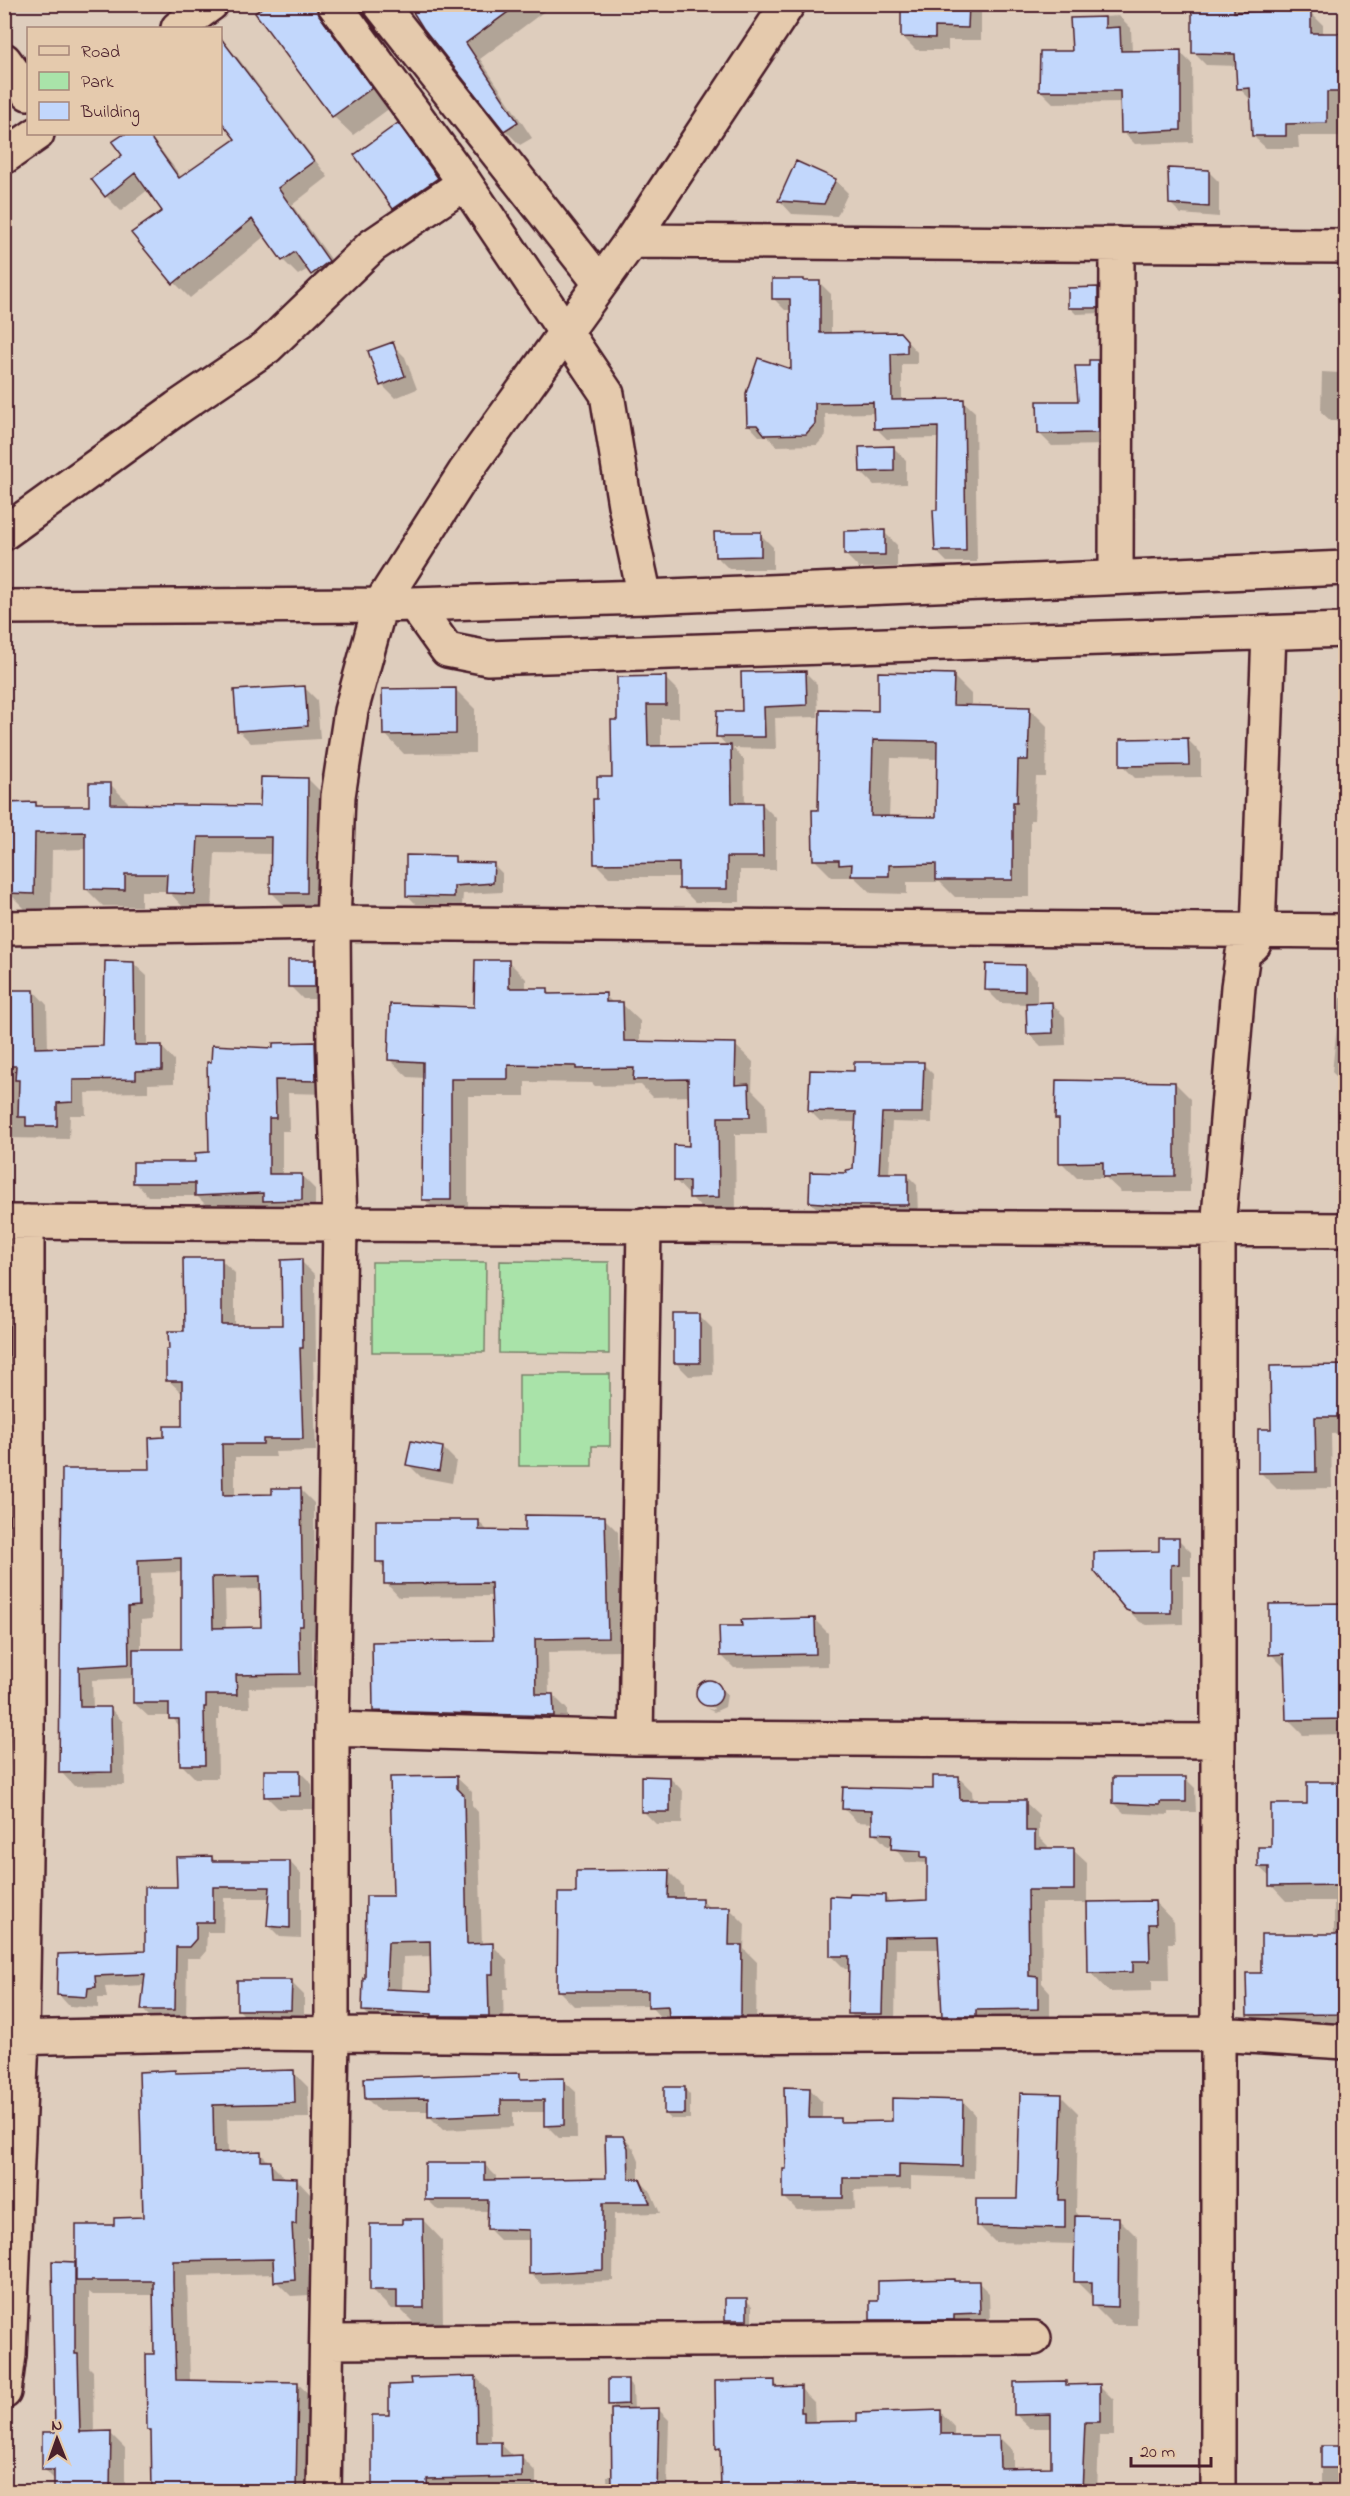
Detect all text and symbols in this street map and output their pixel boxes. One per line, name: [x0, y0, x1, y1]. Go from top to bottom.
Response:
legend: [27, 27, 222, 135]
text: Road: [81, 40, 120, 66]
text: Park: [81, 70, 114, 96]
text: Building: [80, 100, 140, 127]
north arrow: [27, 2409, 87, 2469]
text: N: [51, 2414, 63, 2438]
scale bar: [1131, 2430, 1210, 2468]
text: 20 m: [1140, 2440, 1175, 2466]

